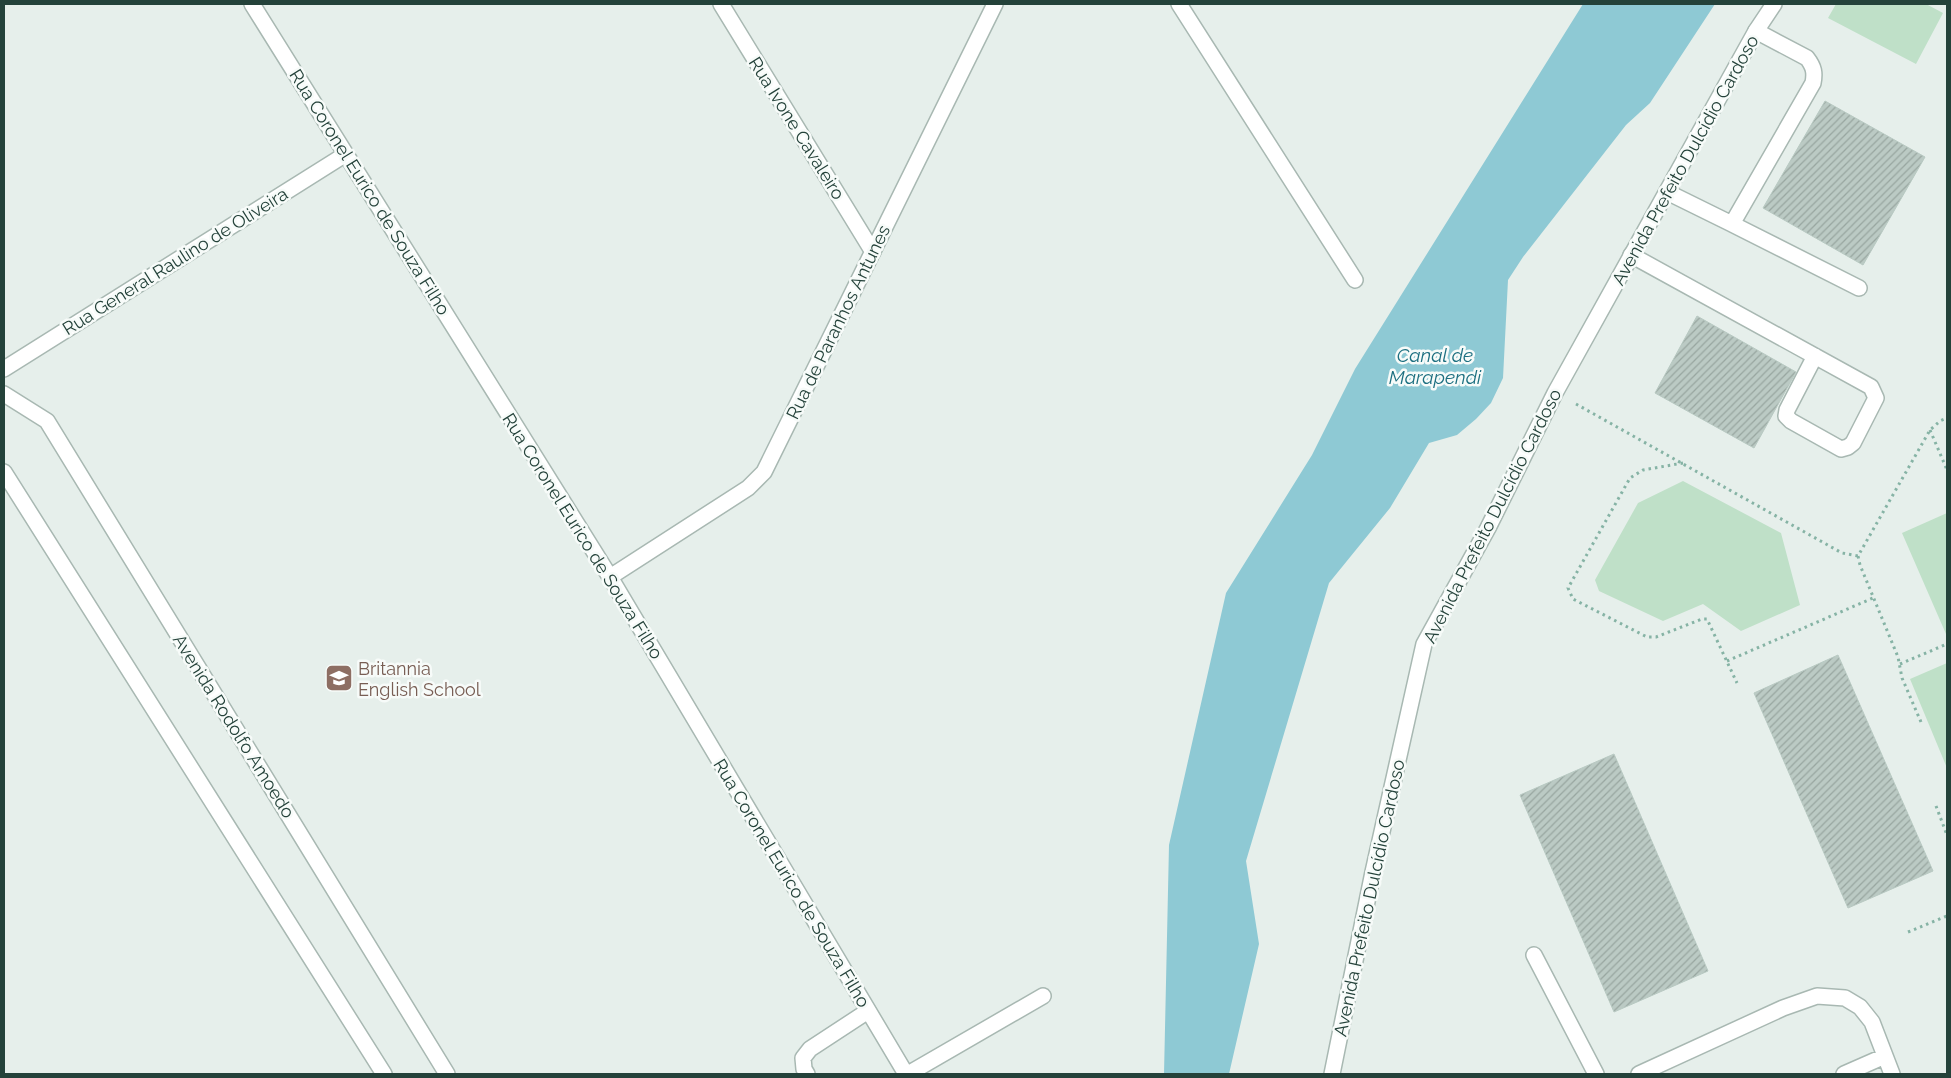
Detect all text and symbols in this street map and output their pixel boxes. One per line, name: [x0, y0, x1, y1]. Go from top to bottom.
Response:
street label: Avenida Prefeito Dulcídio Cardoso: [1607, 31, 1763, 289]
street label: Rua Ivone Cavaleiro: [745, 53, 849, 203]
street label: Rua Coronel Eurico de Souza Filho: [285, 65, 455, 319]
street label: Rua General Raulino de Oliveira: [59, 183, 291, 339]
street label: Rua de Paranhos Antunes: [782, 221, 894, 423]
water label: Canal de Marapendi: [1389, 344, 1482, 388]
street label: Avenida Prefeito Dulcídio Cardoso: [1418, 385, 1566, 647]
street label: Rua Coronel Eurico de Souza Filho: [498, 409, 668, 663]
street label: Avenida Rodolfo Amoedo: [169, 630, 299, 822]
place label: Britannia English School: [358, 658, 481, 700]
school or university icon: Britannia English School: [324, 663, 354, 693]
street label: Rua Coronel Eurico de Souza Filho: [709, 755, 875, 1011]
street label: Avenida Prefeito Dulcídio Cardoso: [1329, 757, 1409, 1038]

